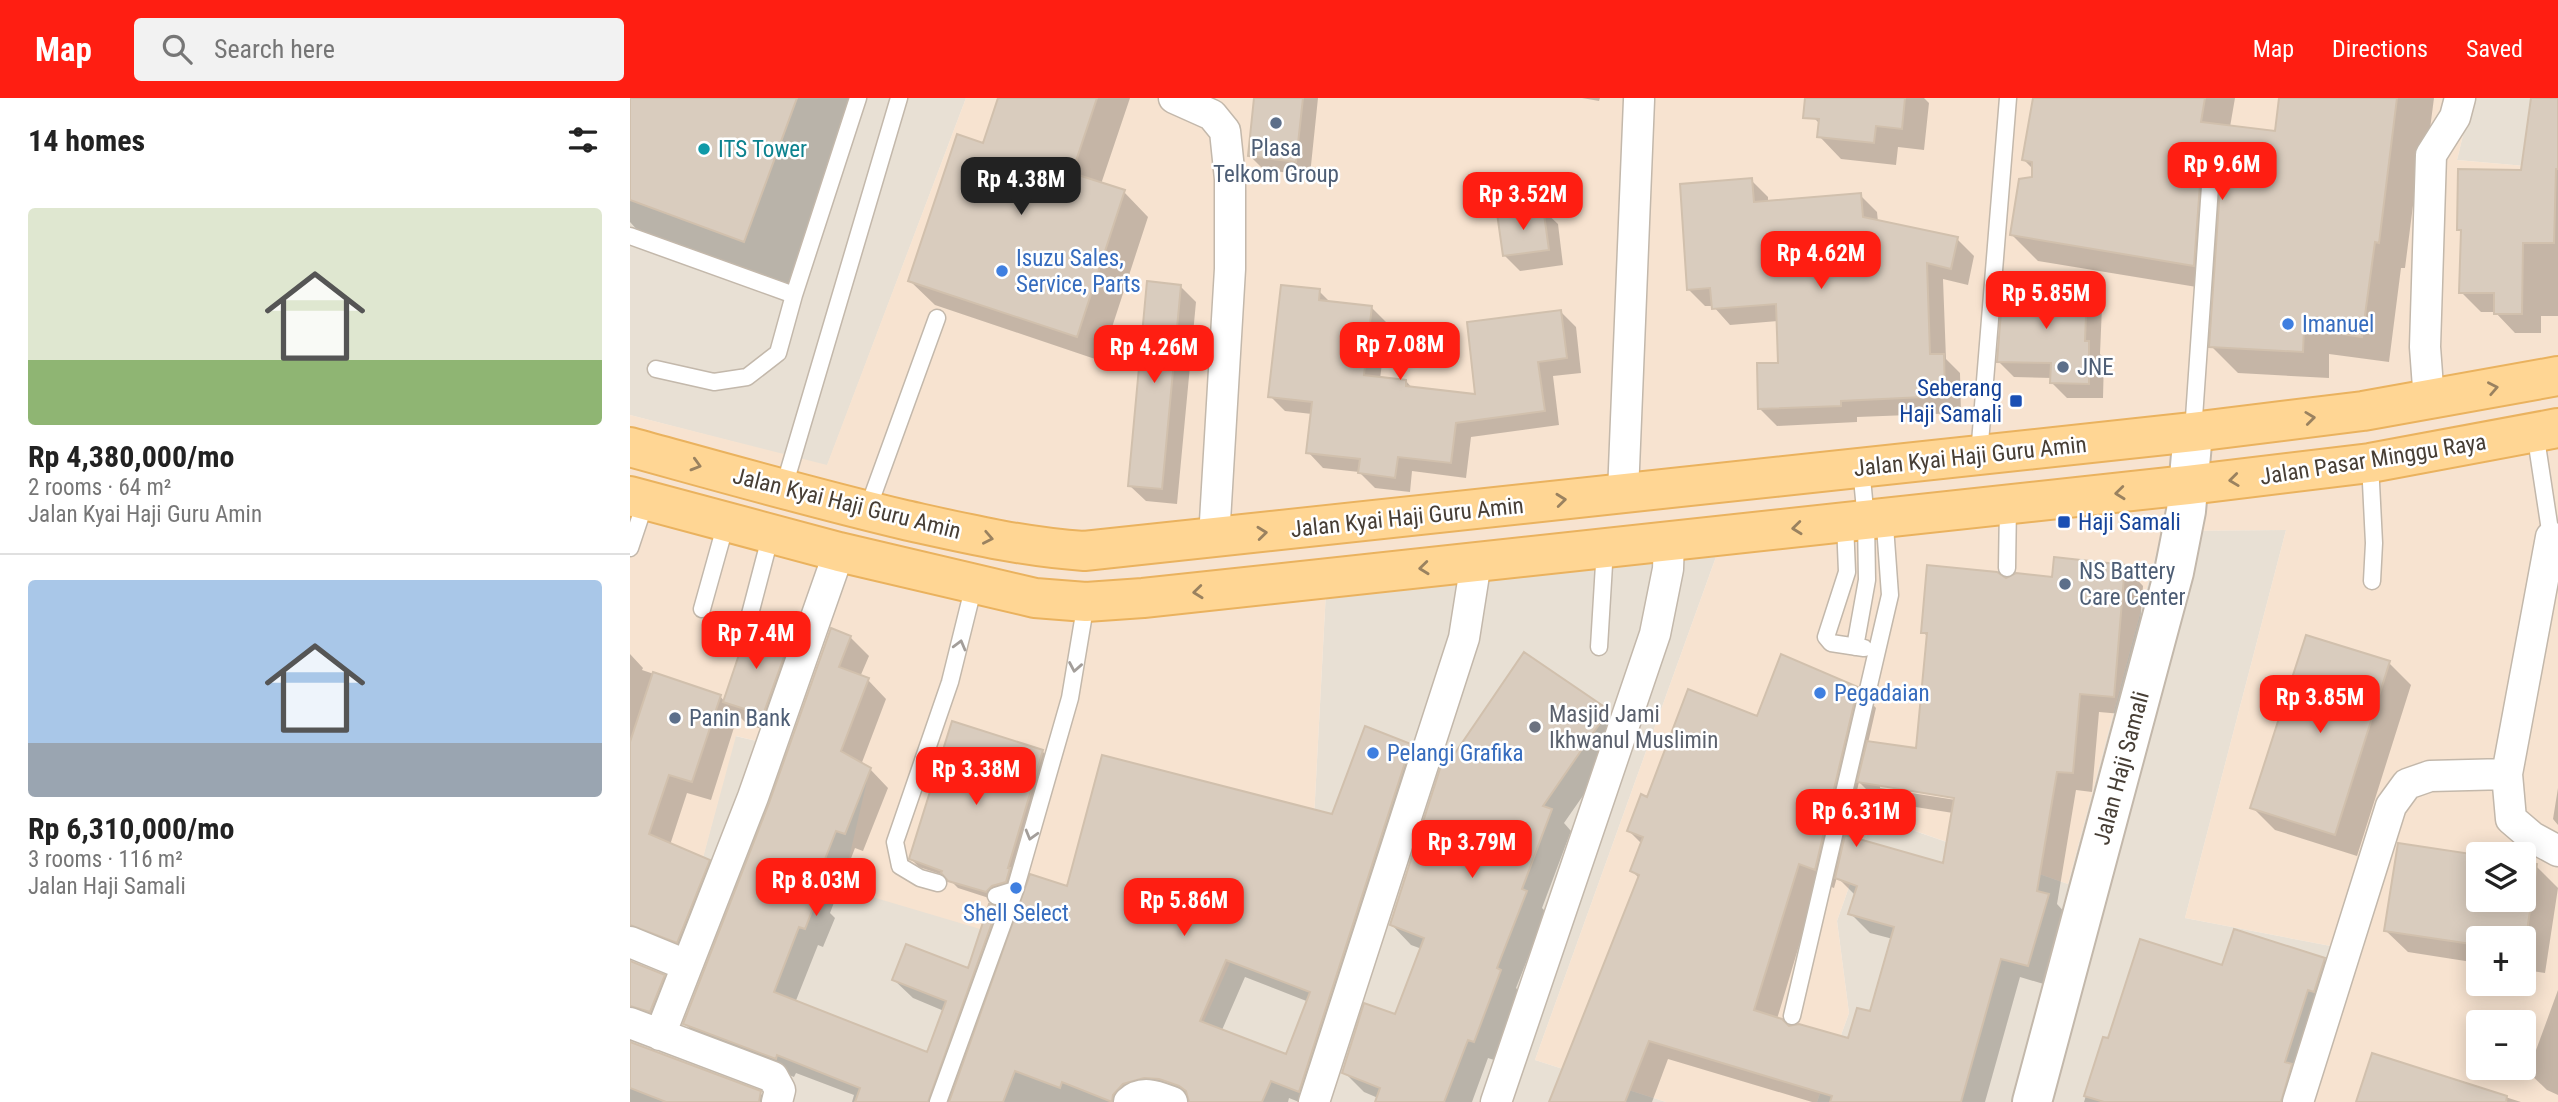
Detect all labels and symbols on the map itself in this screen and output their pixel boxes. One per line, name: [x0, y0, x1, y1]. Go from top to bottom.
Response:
marker: Plasa Telkom Group: [1268, 115, 1284, 131]
place label: Plasa Telkom Group: [1213, 135, 1339, 188]
place label: ITS Tower: [718, 136, 807, 163]
marker: ITS Tower: [696, 141, 712, 157]
pin: Rp 9.6M: [2157, 142, 2287, 202]
pin: Rp 4.38M: [949, 158, 1093, 217]
pin: Rp 3.52M: [1451, 172, 1595, 232]
pin: Rp 4.62M: [1749, 232, 1893, 291]
place label: Isuzu Sales, Service, Parts: [1016, 245, 1141, 298]
marker: Isuzu Sales, Service, Parts: [994, 263, 1010, 279]
pin: Rp 5.85M: [1974, 272, 2118, 331]
place label: Imanuel: [2302, 311, 2374, 338]
marker: Imanuel: [2280, 316, 2296, 332]
pin: Rp 7.08M: [1328, 322, 1472, 382]
pin: Rp 4.26M: [1082, 326, 1226, 385]
place label: JNE: [2077, 354, 2114, 381]
marker: JNE: [2055, 359, 2071, 375]
place label: Seberang Haji Samali: [1899, 375, 2002, 428]
one-way arrow: [2487, 382, 2499, 397]
marker: Seberang Haji Samali: [2008, 393, 2024, 409]
one-way arrow: [2304, 410, 2316, 425]
street label: Jalan Pasar Minggu Raya: [2258, 428, 2488, 491]
street label: Jalan Kyai Haji Guru Amin: [1852, 431, 2088, 482]
one-way arrow: [689, 457, 701, 472]
street label: Jalan Kyai Haji Guru Amin: [730, 462, 964, 545]
one-way arrow: [2229, 472, 2240, 487]
one-way arrow: [2114, 485, 2126, 500]
street label: Jalan Kyai Haji Guru Amin: [1289, 492, 1525, 543]
one-way arrow: [1556, 493, 1567, 508]
place label: Haji Samali: [2078, 509, 2181, 536]
marker: Haji Samali: [2056, 514, 2072, 530]
one-way arrow: [1791, 520, 1802, 535]
one-way arrow: [1257, 526, 1268, 541]
one-way arrow: [982, 529, 994, 544]
place label: NS Battery Care Center: [2079, 558, 2185, 611]
one-way arrow: [1418, 560, 1430, 575]
marker: NS Battery Care Center: [2057, 576, 2073, 592]
one-way arrow: [1192, 585, 1204, 600]
pin: Rp 7.4M: [691, 612, 821, 671]
one-way arrow: [952, 639, 966, 651]
one-way arrow: [1068, 661, 1083, 673]
pin: Rp 3.85M: [2248, 676, 2392, 735]
place label: Pegadaian: [1834, 680, 1930, 707]
marker: Pegadaian: [1812, 685, 1828, 701]
street label: Jalan Haji Samali: [2088, 688, 2155, 848]
place label: Masjid Jami Ikhwanul Muslimin: [1549, 701, 1718, 754]
place label: Panin Bank: [689, 705, 791, 732]
marker: Panin Bank: [667, 710, 683, 726]
marker: Masjid Jami Ikhwanul Muslimin: [1527, 719, 1543, 735]
place label: Pelangi Grafika: [1387, 740, 1524, 767]
marker: Pelangi Grafika: [1365, 745, 1381, 761]
pin: Rp 3.38M: [904, 748, 1048, 807]
pin: Rp 6.31M: [1784, 790, 1928, 849]
pin: Rp 3.79M: [1400, 820, 1544, 880]
one-way arrow: [1024, 829, 1039, 841]
pin: Rp 8.03M: [744, 858, 888, 918]
pin: Rp 5.86M: [1112, 878, 1256, 938]
marker: Shell Select: [1008, 880, 1024, 896]
place label: Shell Select: [963, 900, 1069, 927]

